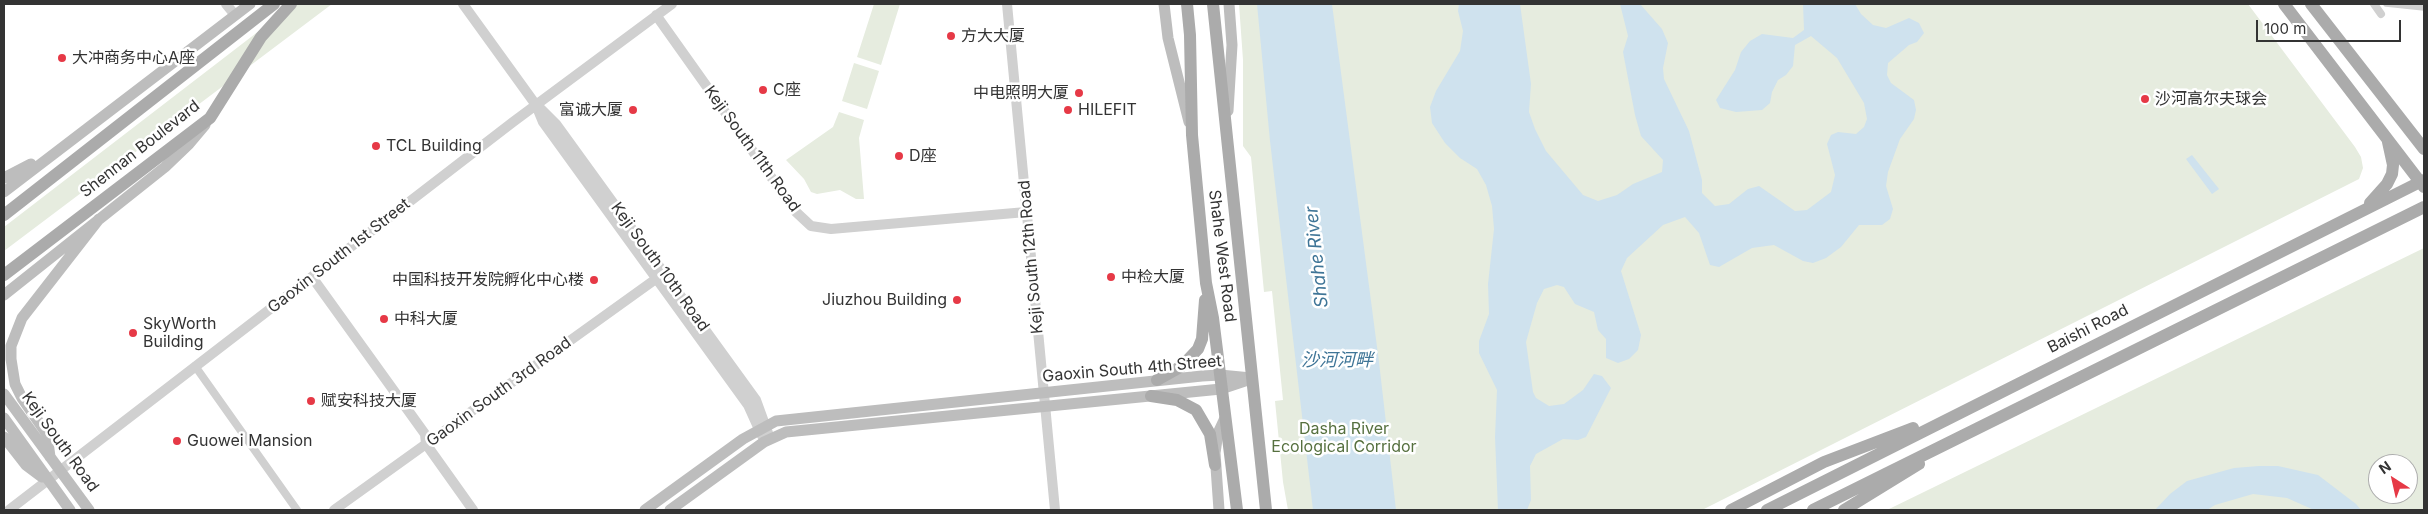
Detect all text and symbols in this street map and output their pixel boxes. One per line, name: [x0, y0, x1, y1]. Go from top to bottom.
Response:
scale bar: [2258, 10, 2403, 42]
text: 100 m: [2264, 19, 2306, 38]
place label: 方大大厦: [961, 26, 1025, 46]
marker: 方大大厦: [945, 30, 957, 42]
place label: 大冲商务中心A座: [72, 48, 195, 68]
marker: 大冲商务中心A座: [56, 52, 68, 64]
place label: C座: [773, 80, 801, 100]
street label: Keji South 11th Road: [700, 82, 804, 216]
place label: 中电照明大厦: [973, 83, 1069, 103]
marker: C座: [757, 84, 769, 96]
marker: 中电照明大厦: [1073, 87, 1085, 99]
place label: 沙河高尔夫球会: [2155, 89, 2267, 109]
marker: 沙河高尔夫球会: [2139, 93, 2151, 105]
street label: Shennan Boulevard: [76, 96, 204, 202]
place label: 富诚大厦: [559, 100, 623, 120]
place label: HILEFIT: [1078, 100, 1137, 120]
marker: 富诚大厦: [627, 104, 639, 116]
marker: HILEFIT: [1062, 104, 1074, 116]
place label: TCL Building: [386, 136, 482, 156]
marker: TCL Building: [370, 140, 382, 152]
place label: D座: [909, 146, 937, 166]
marker: D座: [893, 150, 905, 162]
street label: Keji South 12th Road: [1015, 179, 1047, 335]
street label: Shahe West Road: [1204, 189, 1240, 323]
street label: Gaoxin South 1st Street: [264, 195, 414, 317]
street label: Keji South 10th Road: [607, 199, 713, 335]
water label: Shahe River: [1301, 205, 1333, 309]
place label: 中检大厦: [1121, 267, 1185, 287]
place label: 中国科技开发院孵化中心楼: [392, 270, 584, 290]
marker: 中检大厦: [1105, 271, 1117, 283]
marker: 中国科技开发院孵化中心楼: [588, 274, 600, 286]
place label: Jiuzhou Building: [822, 290, 947, 310]
marker: Jiuzhou Building: [951, 294, 963, 306]
street label: Baishi Road: [2044, 300, 2132, 358]
place label: 中科大厦: [394, 309, 458, 329]
marker: 中科大厦: [378, 313, 390, 325]
place label: SkyWorth Building: [143, 314, 217, 352]
marker: SkyWorth Building: [127, 327, 139, 339]
street label: Gaoxin South 3rd Road: [423, 333, 575, 451]
water label: 沙河河畔: [1301, 350, 1373, 372]
street label: Gaoxin South 4th Street: [1042, 352, 1222, 386]
street label: Keji South Road: [17, 388, 103, 496]
place label: 赋安科技大厦: [321, 391, 417, 411]
marker: 赋安科技大厦: [305, 395, 317, 407]
park label: Dasha River Ecological Corridor: [1271, 419, 1417, 457]
place label: Guowei Mansion: [187, 431, 312, 451]
marker: Guowei Mansion: [171, 435, 183, 447]
north arrow: [2368, 454, 2418, 504]
text: N: [2375, 457, 2394, 477]

